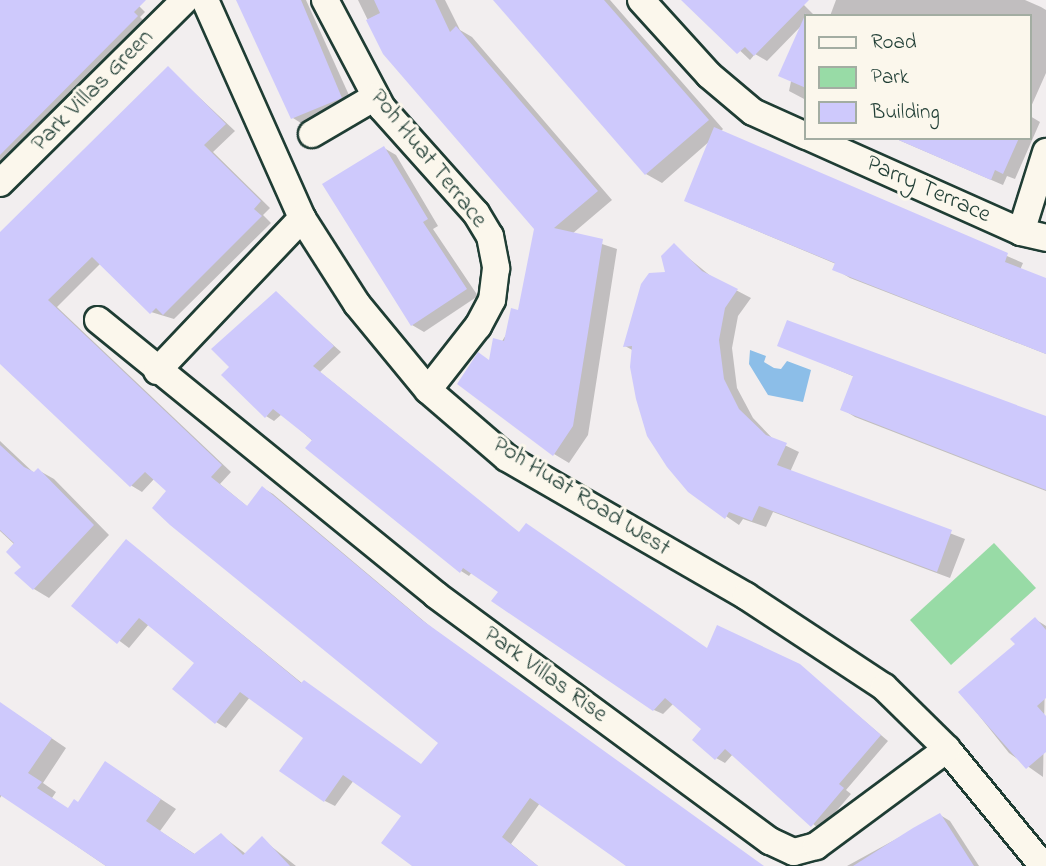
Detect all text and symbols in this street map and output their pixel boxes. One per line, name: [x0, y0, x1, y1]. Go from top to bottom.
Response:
legend: [804, 14, 1032, 140]
street label: Park Villas Green: [26, 24, 160, 158]
text: Road: [871, 28, 917, 58]
text: Park: [871, 63, 909, 93]
street label: Poh Huat Terrace: [363, 84, 493, 234]
text: Building: [871, 98, 940, 128]
street label: Parry Terrace: [861, 150, 995, 230]
street label: Poh Huat Road West: [487, 431, 675, 563]
street label: Park Villas Rise: [477, 620, 613, 730]

